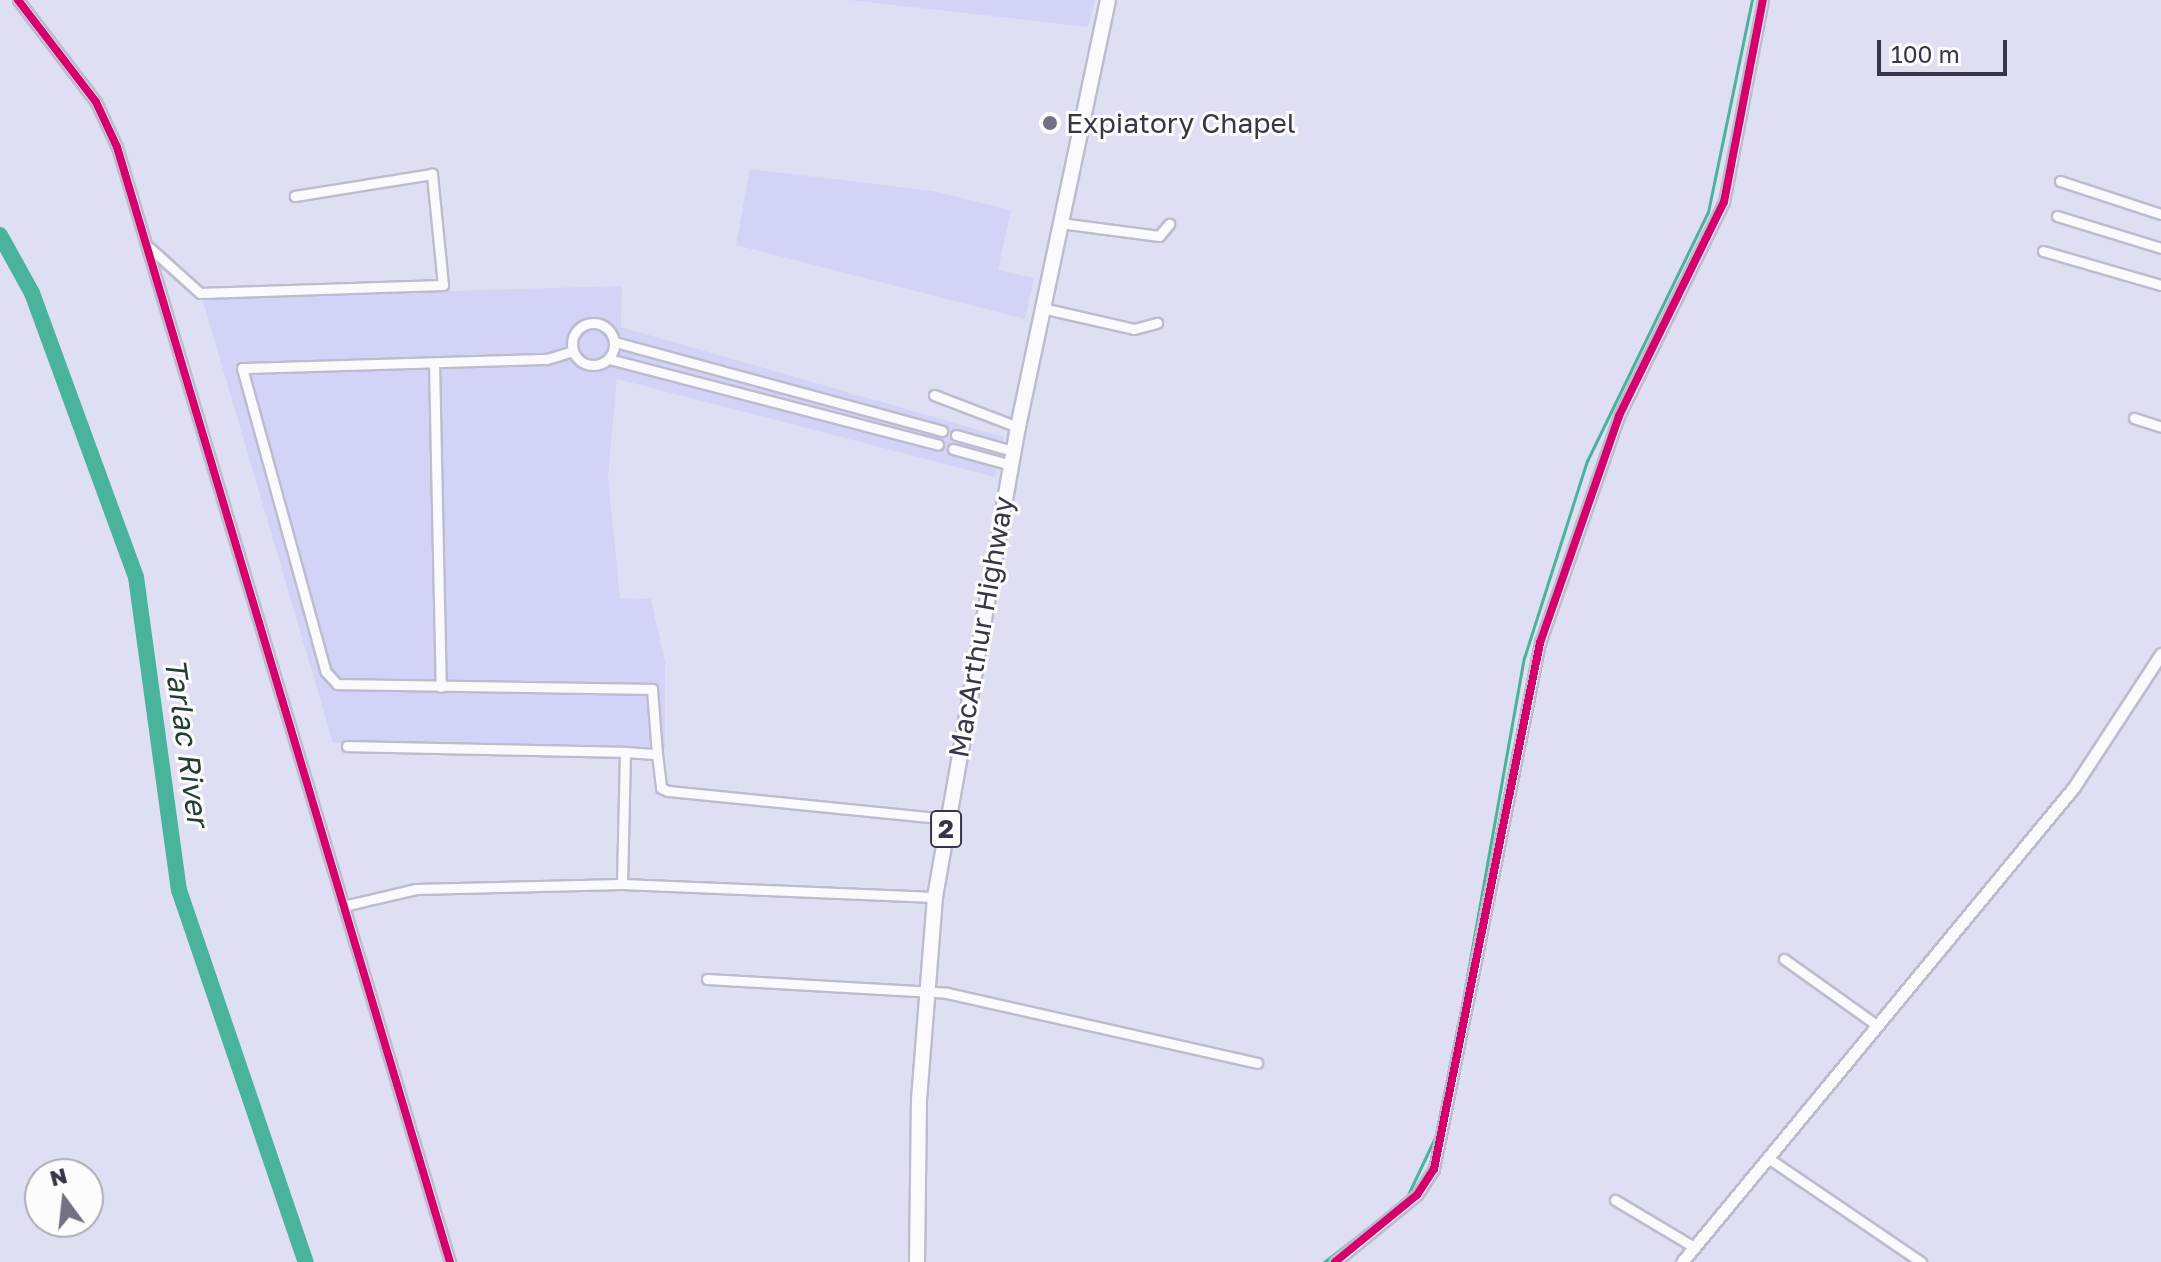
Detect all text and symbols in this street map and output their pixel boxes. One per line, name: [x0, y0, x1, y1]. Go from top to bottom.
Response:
scale bar: [1881, 24, 2011, 74]
text: 100 m: [1891, 39, 1960, 68]
place label: Expiatory Chapel: [1066, 106, 1296, 140]
marker: Expiatory Chapel: [1041, 114, 1059, 132]
street label: MacArthur Highway: [941, 494, 1021, 760]
water label: Tarlac River: [157, 656, 217, 828]
road number: 2: [930, 807, 962, 851]
north arrow: [24, 1158, 104, 1238]
text: N: [47, 1161, 70, 1191]

